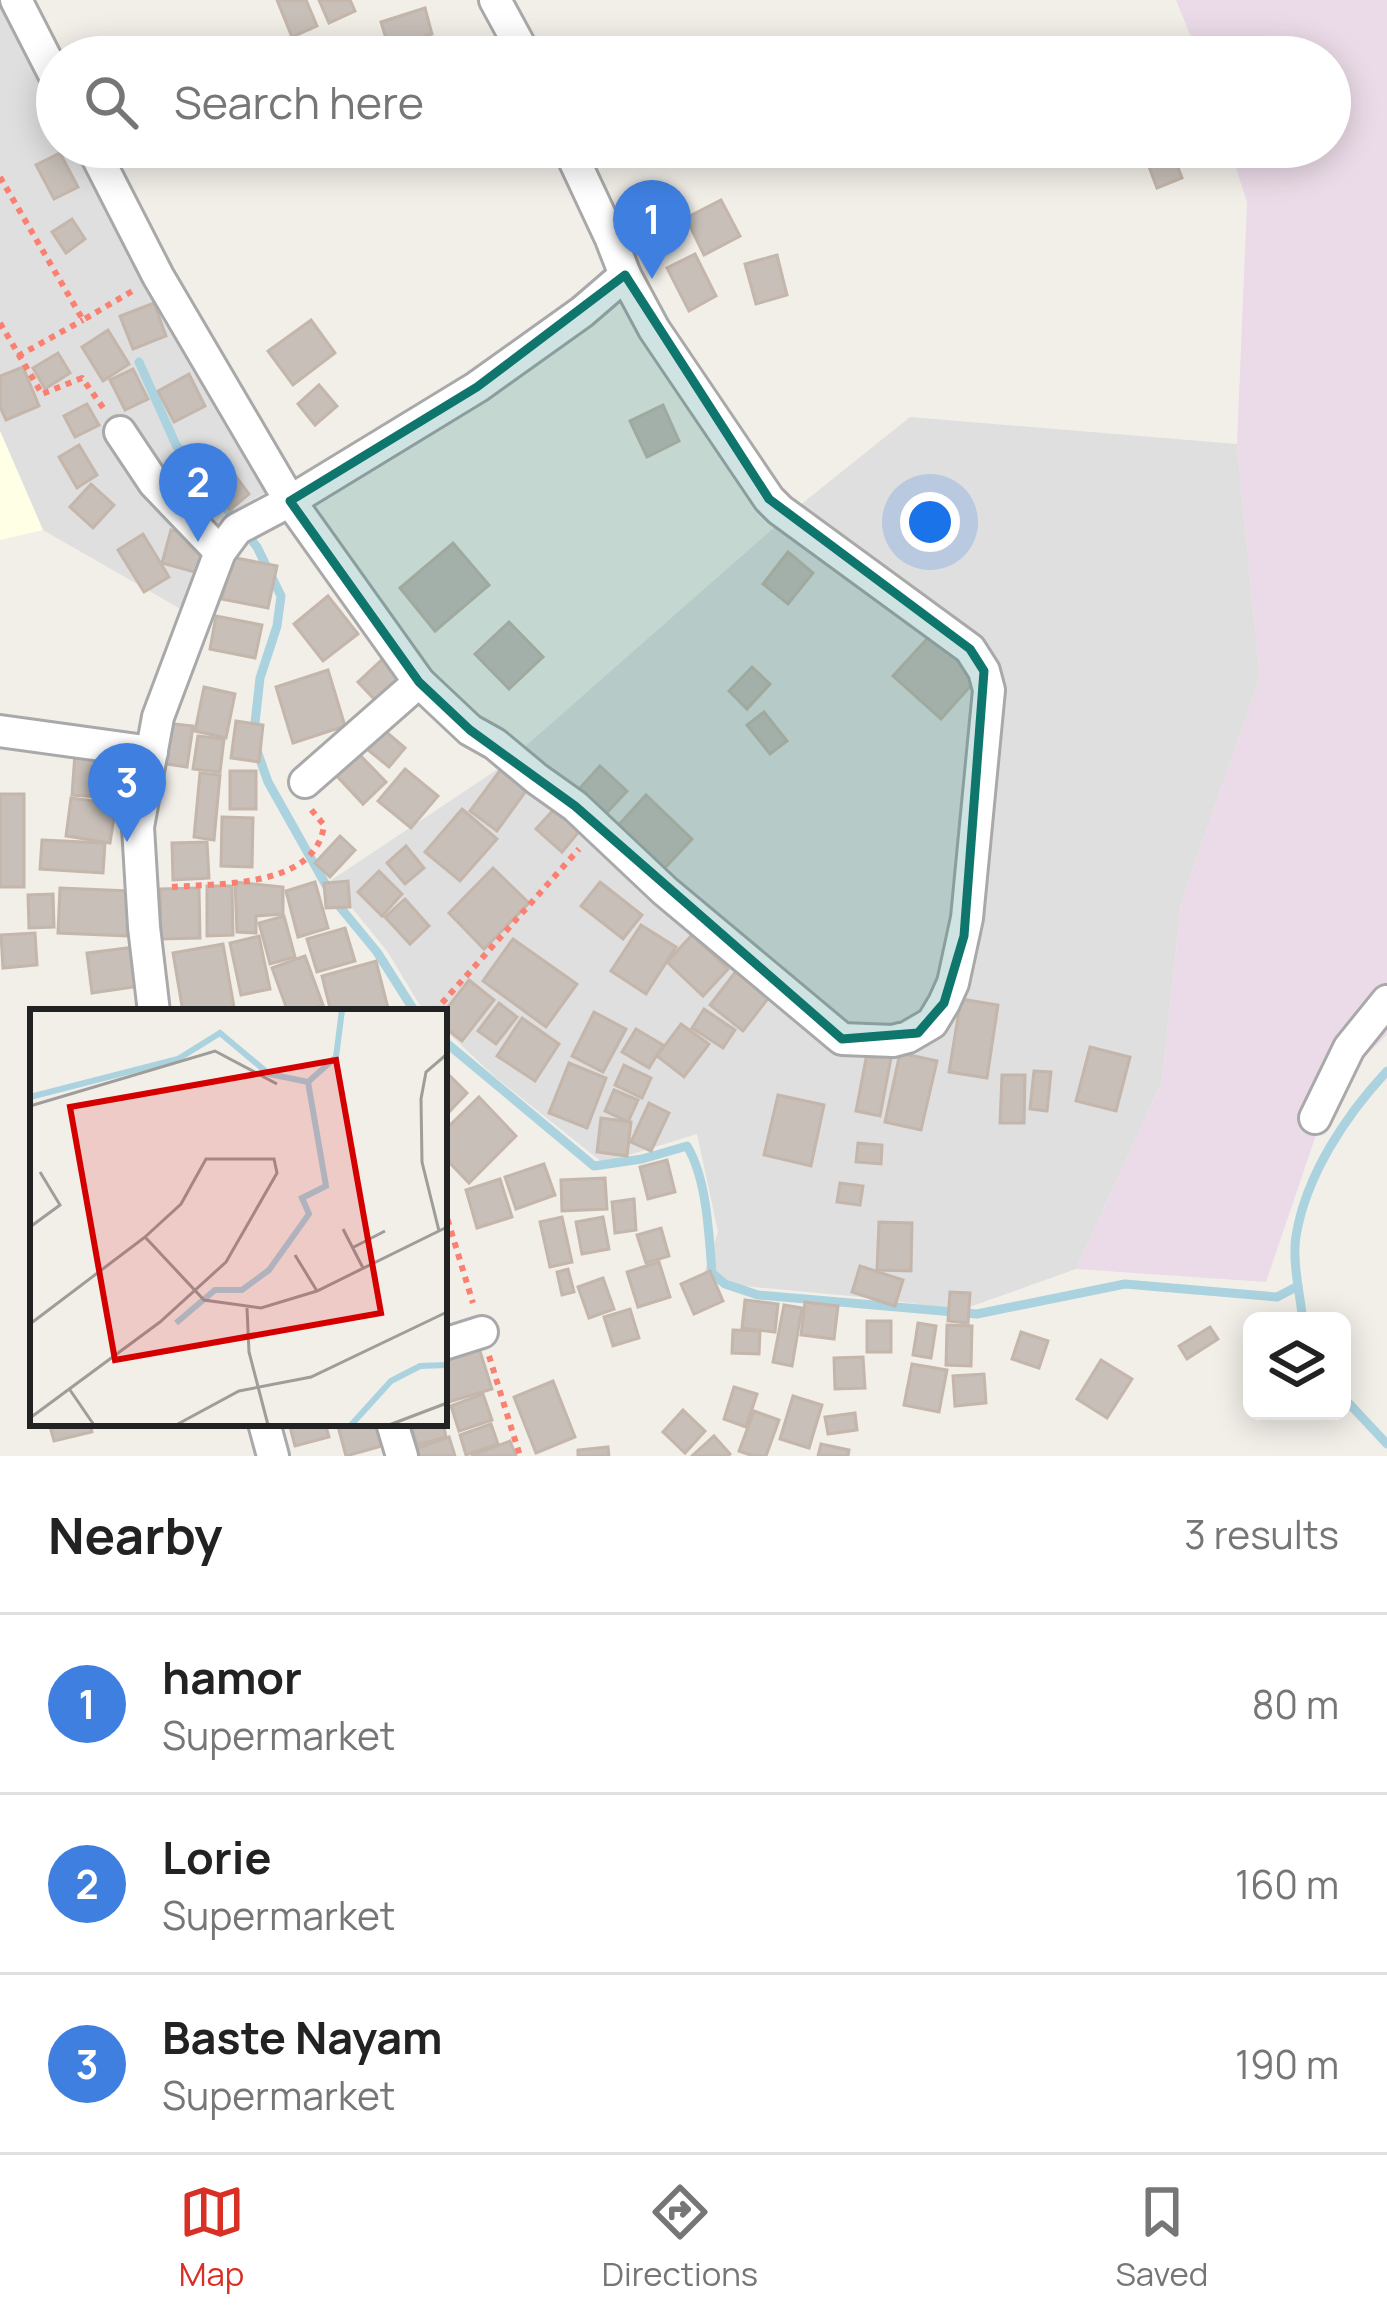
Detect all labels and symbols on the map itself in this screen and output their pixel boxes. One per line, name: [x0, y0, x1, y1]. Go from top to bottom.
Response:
pin: 1: [613, 180, 691, 279]
pin: 2: [159, 443, 237, 542]
your location: [900, 492, 960, 552]
pin: 3: [88, 743, 166, 842]
inset map: [30, 1009, 447, 1426]

